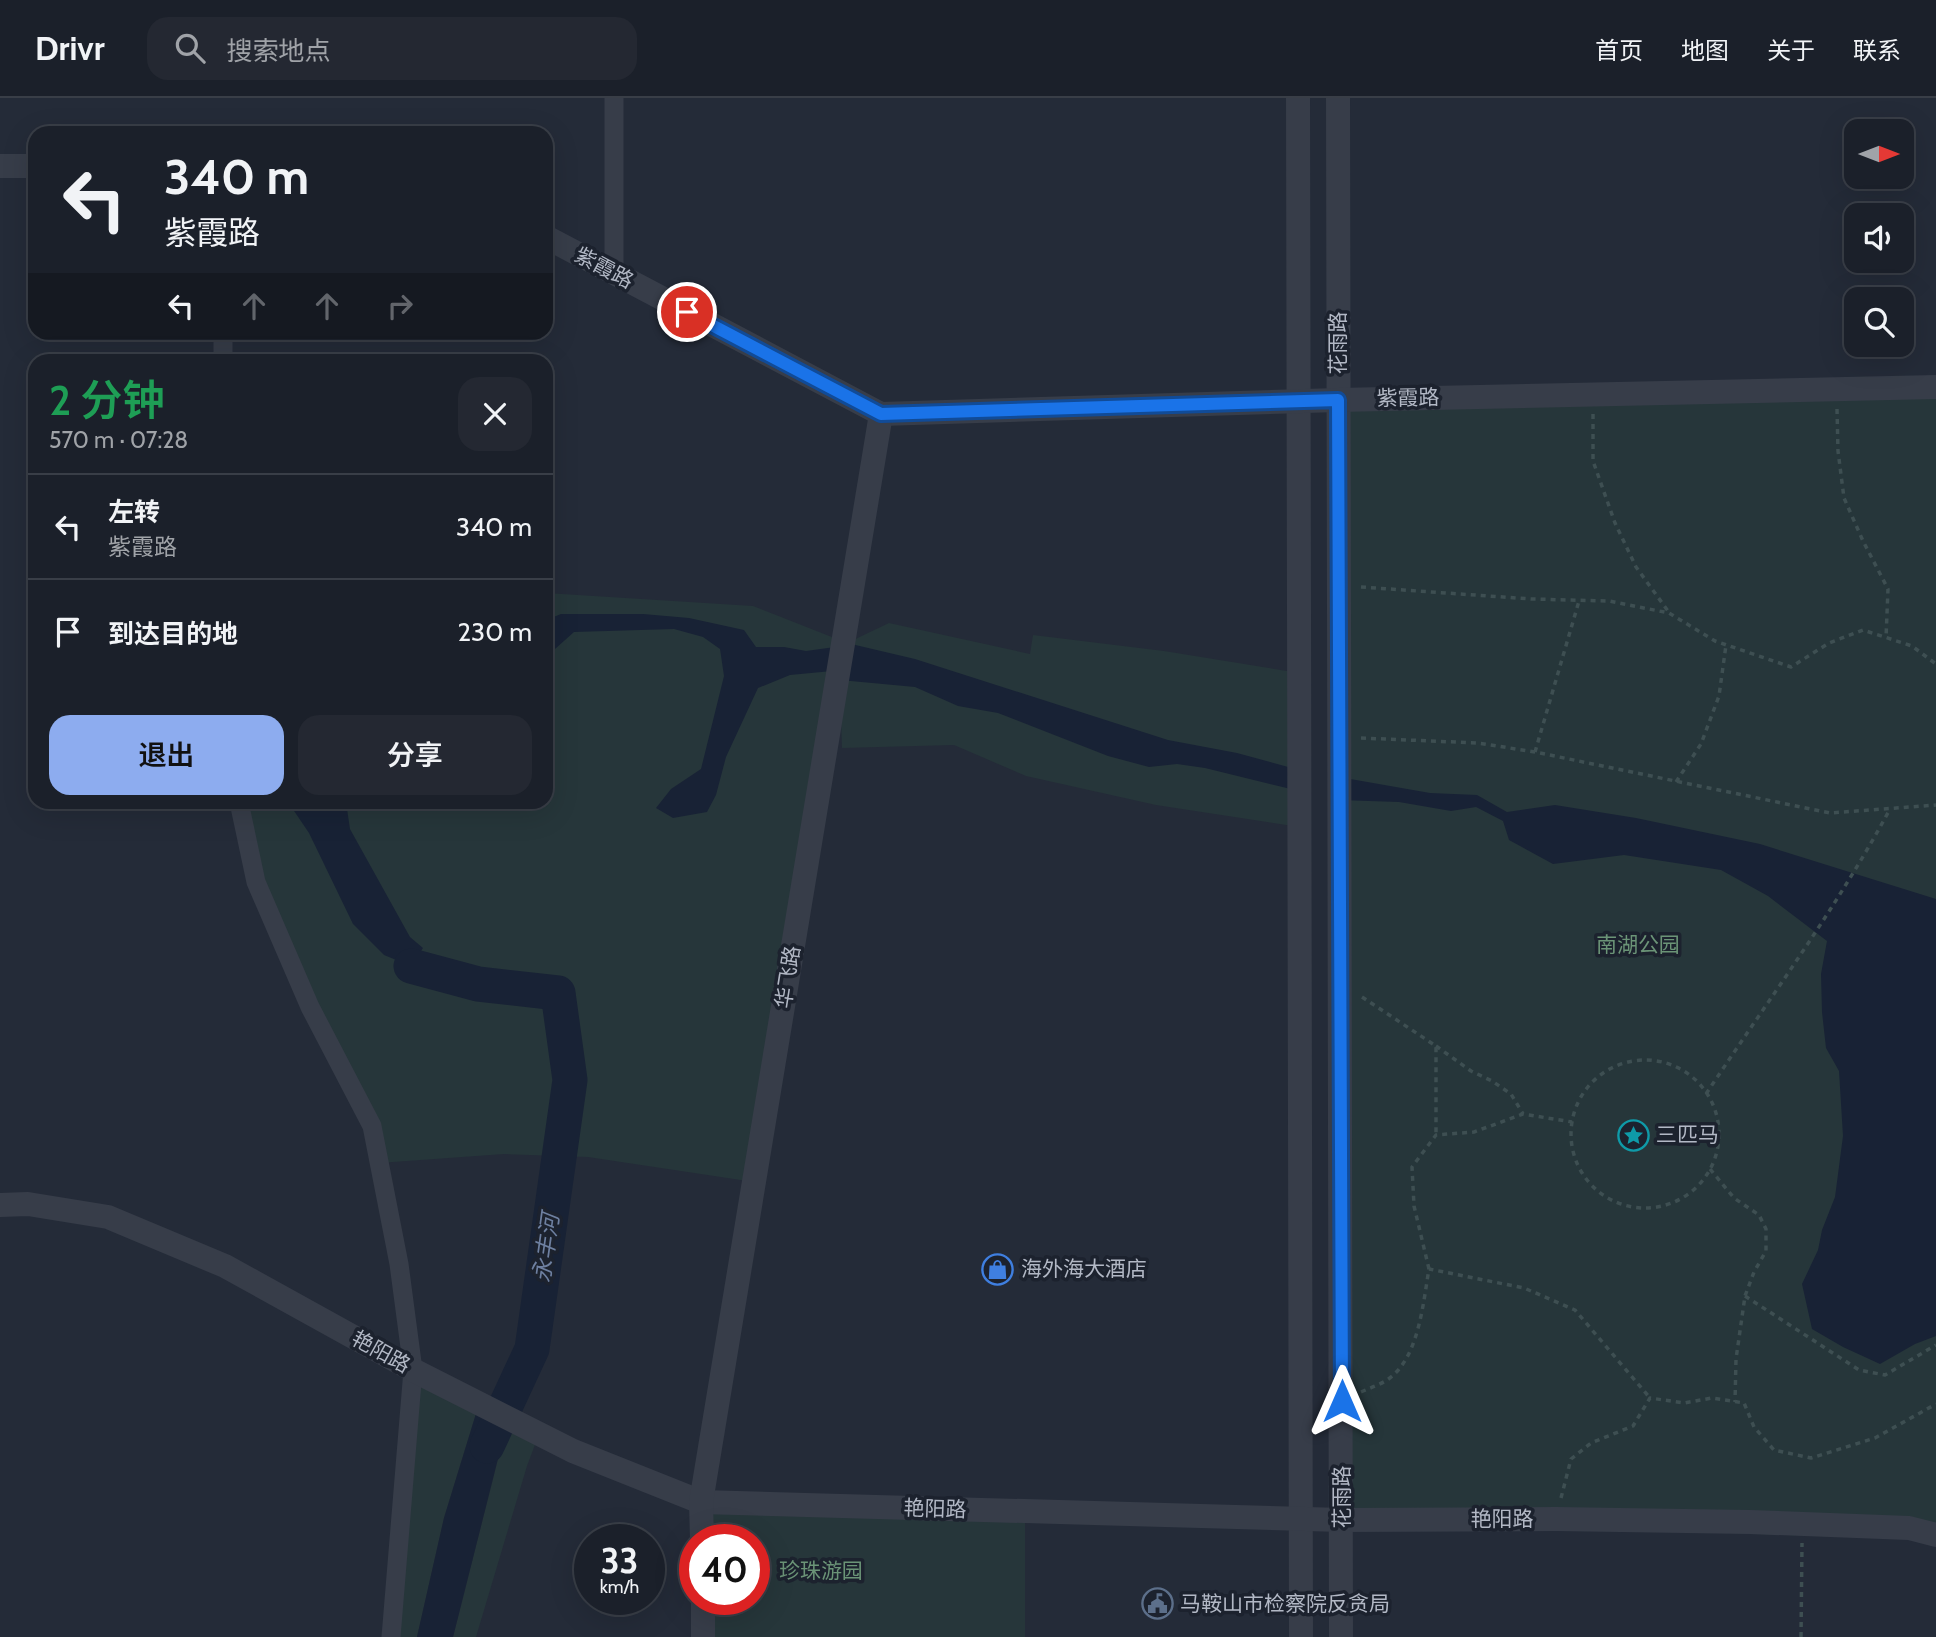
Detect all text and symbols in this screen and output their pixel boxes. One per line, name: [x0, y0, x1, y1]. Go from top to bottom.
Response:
search box: [147, 17, 637, 80]
text: Drivr: [35, 28, 105, 68]
icon: search: [171, 29, 209, 67]
text: 搜索地点: [227, 35, 331, 67]
text: 首页: [1595, 36, 1643, 65]
text: 地图: [1681, 36, 1729, 65]
text: 关于: [1767, 36, 1815, 65]
text: 联系: [1853, 36, 1901, 65]
north arrow: [1844, 119, 1914, 189]
map controls: [1844, 119, 1914, 357]
text: 340 m: [164, 147, 309, 206]
icon: left: [49, 154, 140, 245]
button: sound: [1844, 203, 1914, 273]
text: 紫霞路: [164, 213, 260, 252]
street label: 紫霞路: [571, 242, 638, 293]
pin: [657, 282, 717, 342]
icon: left: [162, 287, 200, 325]
icon: ahead: [235, 287, 273, 325]
icon: ahead: [308, 287, 346, 325]
icon: right: [381, 287, 419, 325]
button: search: [1844, 287, 1914, 357]
icon: arrive: [668, 293, 706, 331]
street label: 花雨路: [1325, 312, 1350, 375]
text: 2 分钟: [49, 374, 165, 426]
button: close: [458, 377, 532, 451]
street label: 紫霞路: [1376, 384, 1440, 411]
text: 570 m · 07:28: [49, 426, 188, 454]
text: 左转: [108, 496, 160, 528]
icon: left: [49, 508, 87, 546]
text: 340 m: [456, 511, 532, 543]
text: 紫霞路: [108, 533, 177, 561]
icon: arrive: [49, 613, 87, 651]
text: 230 m: [458, 616, 532, 648]
text: 到达目的地: [108, 618, 238, 650]
button: 退出: [49, 715, 284, 795]
button: 分享: [298, 715, 532, 795]
park label: 南湖公园: [1596, 932, 1680, 957]
street label: 华飞路: [770, 944, 805, 1010]
place icon: 三匹马: [1616, 1118, 1650, 1152]
place label: 三匹马: [1656, 1122, 1719, 1147]
water label: 永丰河: [527, 1208, 565, 1284]
shop icon: 海外海大酒店: [981, 1252, 1015, 1286]
place label: 海外海大酒店: [1021, 1256, 1147, 1281]
street label: 艳阳路: [348, 1325, 415, 1378]
position arrow: [1305, 1364, 1379, 1438]
street label: 花雨路: [1329, 1466, 1354, 1529]
street label: 艳阳路: [903, 1495, 967, 1522]
street label: 艳阳路: [1471, 1506, 1534, 1531]
speed limit sign: 40: [679, 1524, 770, 1615]
text: 33: [601, 1539, 638, 1582]
park label: 珍珠游园: [779, 1558, 863, 1583]
text: km/h: [600, 1576, 639, 1598]
public building icon: 马鞍山市检察院反贪局: [1140, 1587, 1174, 1621]
place label: 马鞍山市检察院反贪局: [1180, 1591, 1390, 1616]

